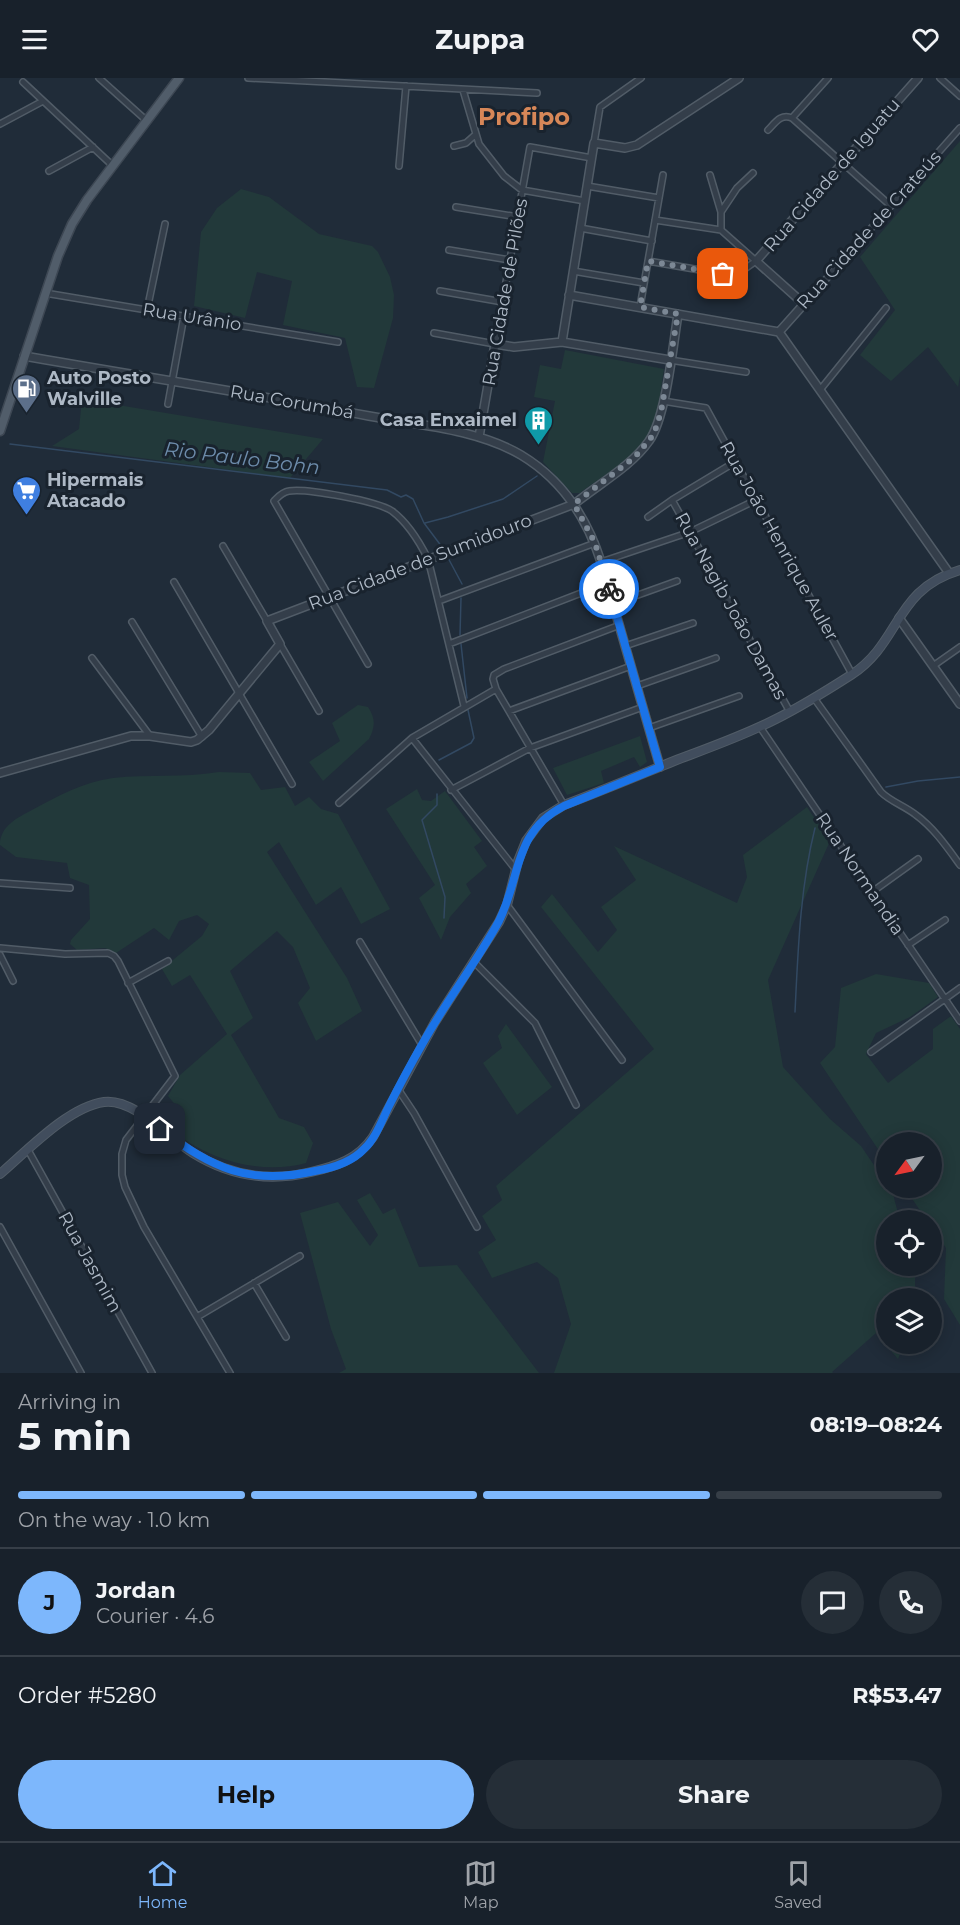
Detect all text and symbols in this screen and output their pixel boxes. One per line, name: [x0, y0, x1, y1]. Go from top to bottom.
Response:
icon: menu: [18, 23, 51, 56]
text: Zuppa: [435, 23, 525, 56]
icon: heart: [909, 23, 942, 56]
street label: Rua Cidade de Iguatu: [759, 94, 905, 256]
district label: Profipo: [478, 102, 570, 131]
street label: Rua Cidade de Crateús: [792, 146, 946, 314]
street label: Rua Cidade de Pilões: [478, 196, 532, 387]
pin: [697, 248, 748, 299]
icon: bag: [706, 257, 739, 290]
street label: Rua Urânio: [141, 298, 243, 336]
place label: Auto Posto Walville: [46, 367, 151, 410]
fuel station icon: Auto Posto Walville: [10, 372, 42, 414]
street label: Rua Corumbá: [228, 380, 356, 424]
building icon: Casa Enxaimel: [522, 404, 554, 446]
place label: Casa Enxaimel: [380, 409, 517, 431]
water label: Rio Paulo Bohn: [163, 437, 321, 479]
street label: Rua João Henrique Auler: [715, 437, 843, 645]
place label: Hipermais Atacado: [46, 469, 144, 512]
supermarket icon: Hipermais Atacado: [10, 474, 42, 516]
street label: Rua Cidade de Sumidouro: [305, 509, 535, 615]
street label: Rua Nagib João Damas: [670, 509, 792, 704]
courier: [579, 559, 639, 619]
icon: bike: [593, 573, 626, 606]
street label: Rua Normandia: [811, 809, 909, 939]
pin: [134, 1103, 185, 1154]
icon: home: [143, 1112, 176, 1145]
north arrow: [876, 1132, 942, 1198]
map controls: [876, 1132, 942, 1354]
street label: Rua Jasmim: [53, 1208, 127, 1316]
button: locate: [876, 1210, 942, 1276]
button: layers: [876, 1288, 942, 1354]
text: Arriving in: [18, 1390, 121, 1414]
text: 08:19–08:24: [810, 1411, 942, 1438]
text: 5 min: [18, 1412, 132, 1460]
text: On the way · 1.0 km: [18, 1508, 210, 1532]
button: chat: [801, 1571, 864, 1634]
button: phone: [879, 1571, 942, 1634]
text: Jordan: [96, 1577, 176, 1604]
text: J: [44, 1589, 55, 1616]
text: Courier · 4.6: [96, 1604, 214, 1628]
text: Order #5280: [18, 1682, 157, 1709]
text: R$53.47: [852, 1682, 942, 1709]
button: Help: [18, 1760, 474, 1829]
button: Share: [486, 1760, 942, 1829]
tab: Home: [138, 1857, 187, 1912]
tab: Map: [463, 1857, 499, 1912]
tab: Saved: [774, 1857, 822, 1912]

